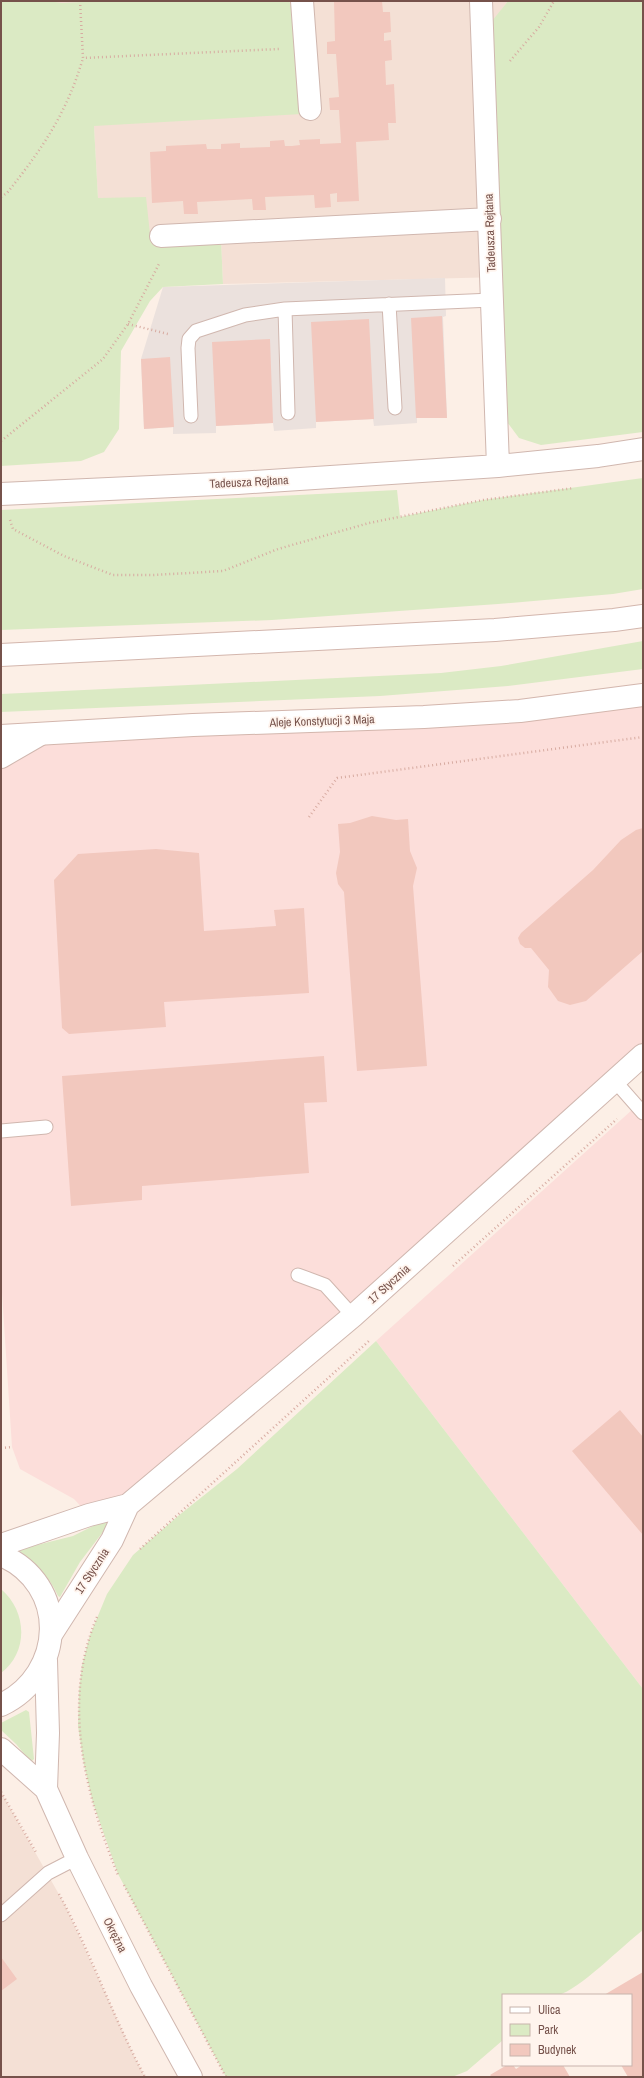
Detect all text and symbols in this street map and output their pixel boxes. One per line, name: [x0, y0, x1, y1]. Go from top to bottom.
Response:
street label: Tadeusza Rejtana: [481, 193, 499, 273]
street label: Tadeusza Rejtana: [209, 472, 289, 492]
street label: Aleje Konstytucji 3 Maja: [268, 711, 375, 731]
street label: 17 Stycznia: [365, 1260, 414, 1307]
street label: 17 Stycznia: [71, 1545, 113, 1597]
street label: Okrężna: [99, 1915, 131, 1956]
legend: [502, 1994, 632, 2066]
text: Ulica: [538, 2002, 561, 2018]
text: Park: [538, 2022, 558, 2038]
text: Budynek: [538, 2042, 576, 2058]

